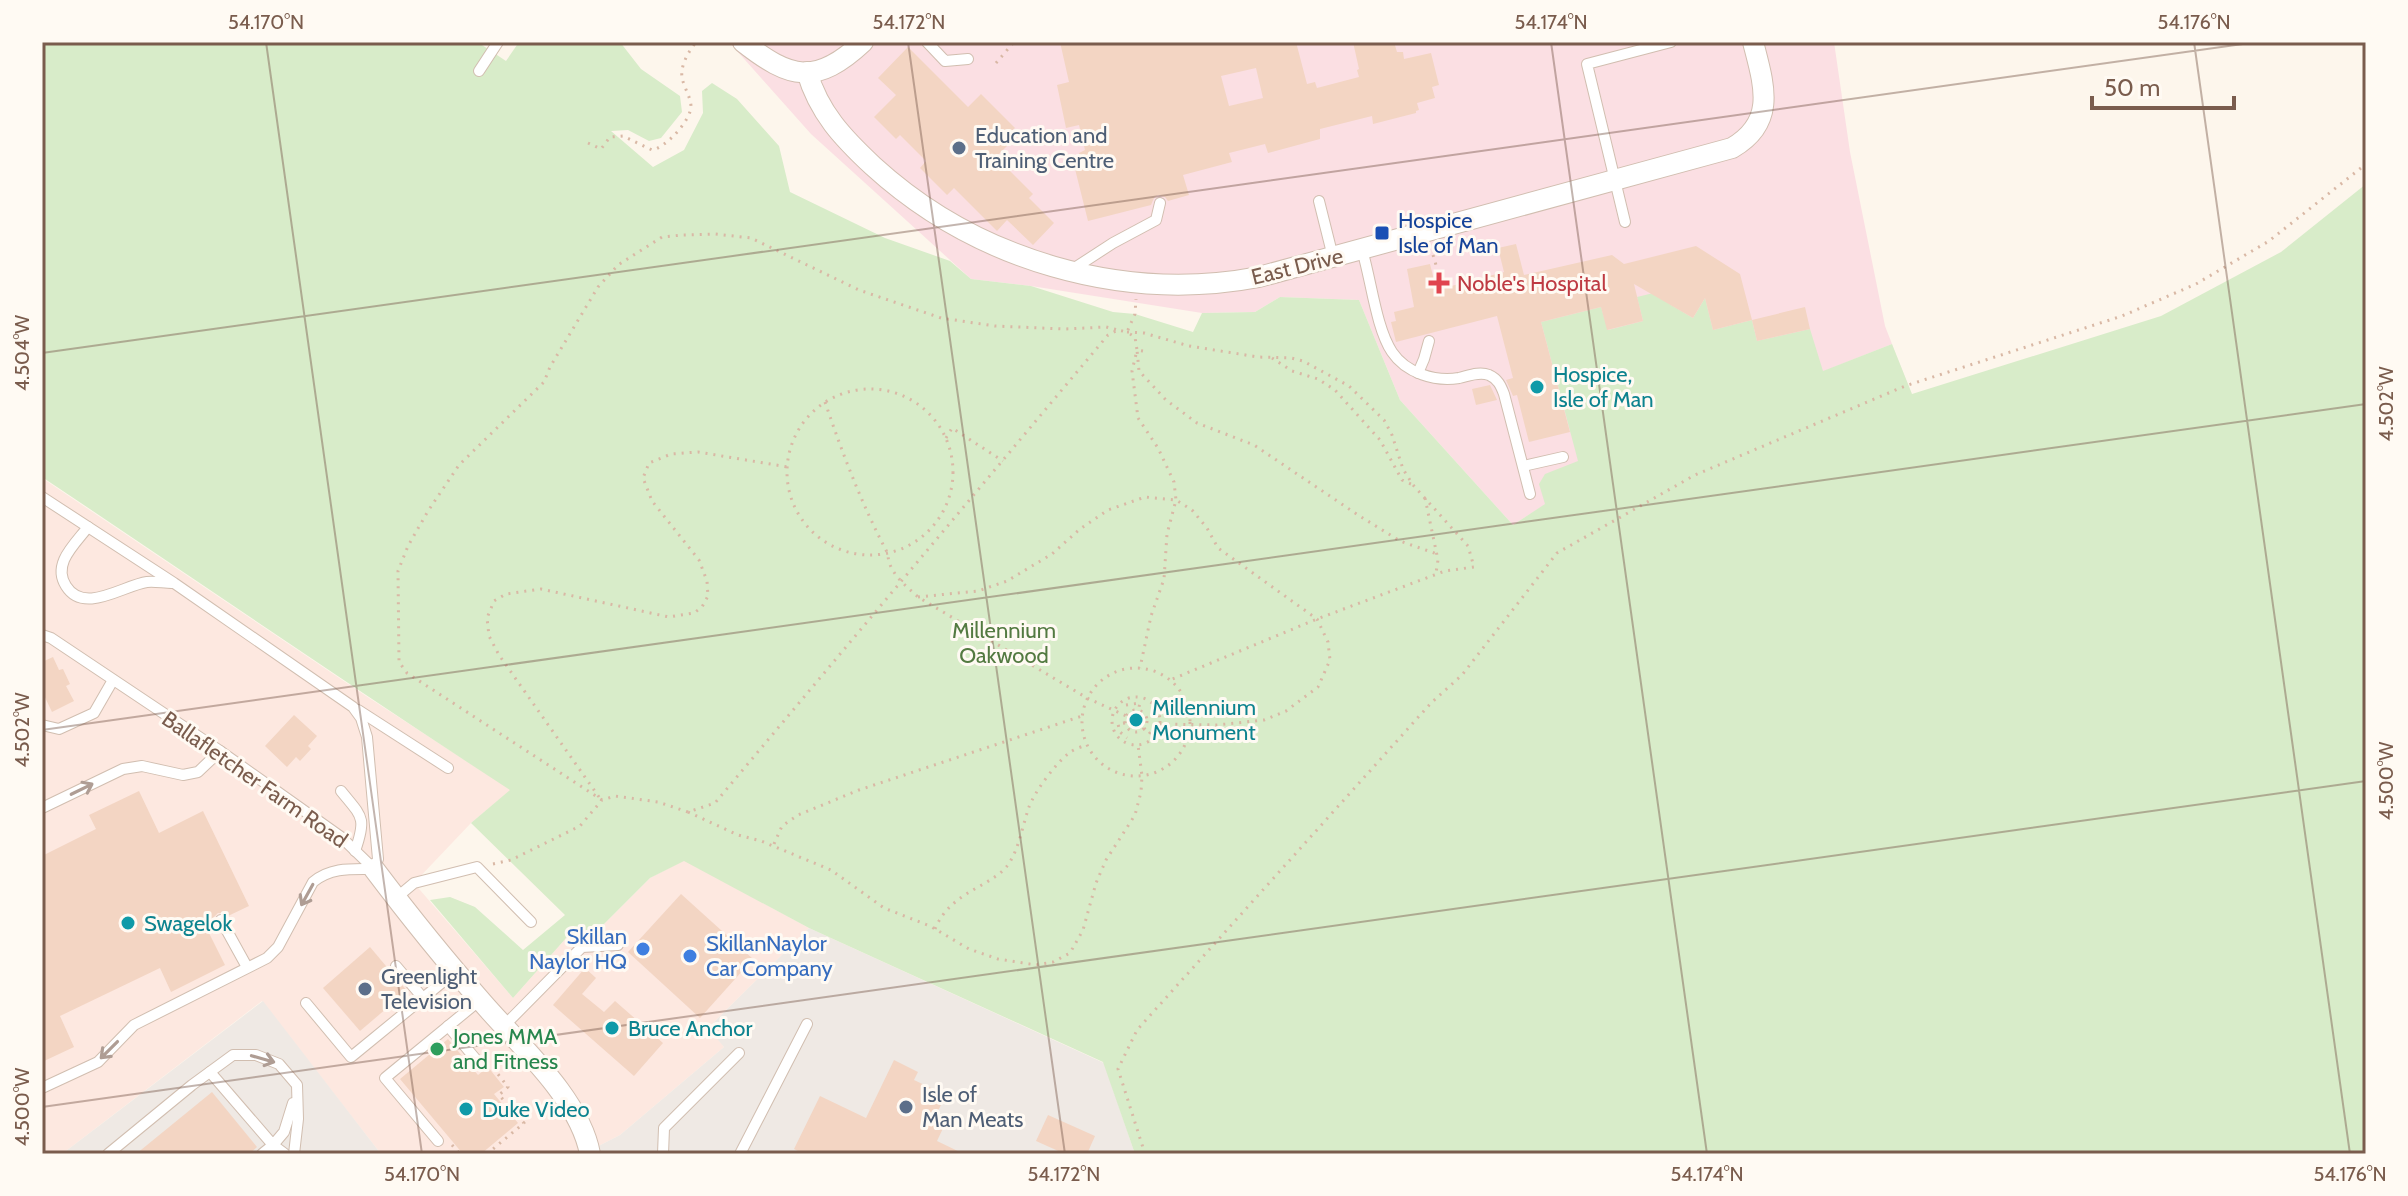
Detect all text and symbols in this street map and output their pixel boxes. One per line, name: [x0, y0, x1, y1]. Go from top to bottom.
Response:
text: 54.170°N: [228, 10, 304, 34]
text: 54.172°N: [873, 10, 945, 34]
text: 54.174°N: [1514, 10, 1588, 34]
text: 54.176°N: [2157, 10, 2231, 34]
scale bar: [2092, 60, 2234, 110]
text: 50 m: [2104, 73, 2160, 102]
place label: Education and Training Centre: [975, 122, 1114, 174]
marker: Education and Training Centre: [950, 139, 968, 157]
place label: Hospice Isle of Man: [1398, 207, 1499, 259]
marker: Hospice Isle of Man: [1373, 224, 1391, 242]
street label: East Drive: [1248, 242, 1346, 291]
place label: Noble's Hospital: [1457, 270, 1607, 297]
marker: Noble's Hospital: [1428, 272, 1450, 294]
text: 4.504°W: [10, 315, 34, 391]
place label: Hospice, Isle of Man: [1553, 361, 1654, 413]
text: 4.502°W: [2374, 366, 2398, 442]
marker: Hospice, Isle of Man: [1528, 378, 1546, 396]
park label: Millennium Oakwood: [952, 617, 1056, 669]
text: 4.502°W: [10, 692, 34, 768]
place label: Millennium Monument: [1152, 694, 1256, 746]
street label: Ballafletcher Farm Road: [157, 705, 353, 854]
marker: Millennium Monument: [1127, 711, 1145, 729]
text: 4.500°W: [2374, 741, 2398, 820]
one-way arrow: [70, 781, 94, 796]
one-way arrow: [298, 882, 314, 906]
place label: Swagelok: [144, 910, 232, 937]
marker: Swagelok: [119, 914, 137, 932]
place label: Skillan Naylor HQ: [529, 923, 627, 975]
place label: SkillanNaylor Car Company: [706, 930, 833, 982]
marker: Skillan Naylor HQ: [634, 940, 652, 958]
marker: SkillanNaylor Car Company: [681, 947, 699, 965]
place label: Greenlight Television: [381, 963, 478, 1015]
marker: Greenlight Television: [356, 980, 374, 998]
place label: Bruce Anchor: [628, 1015, 752, 1042]
marker: Bruce Anchor: [603, 1019, 621, 1037]
place label: Jones MMA and Fitness: [452, 1023, 558, 1075]
one-way arrow: [100, 1040, 119, 1059]
marker: Jones MMA and Fitness: [428, 1040, 446, 1058]
one-way arrow: [250, 1053, 275, 1067]
text: 4.500°W: [10, 1067, 34, 1146]
place label: Isle of Man Meats: [922, 1081, 1023, 1133]
place label: Duke Video: [482, 1096, 590, 1123]
marker: Isle of Man Meats: [897, 1098, 915, 1116]
marker: Duke Video: [457, 1100, 475, 1118]
text: 54.170°N: [384, 1162, 460, 1186]
text: 54.172°N: [1028, 1162, 1100, 1186]
text: 54.174°N: [1670, 1162, 1744, 1186]
text: 54.176°N: [2313, 1162, 2387, 1186]

